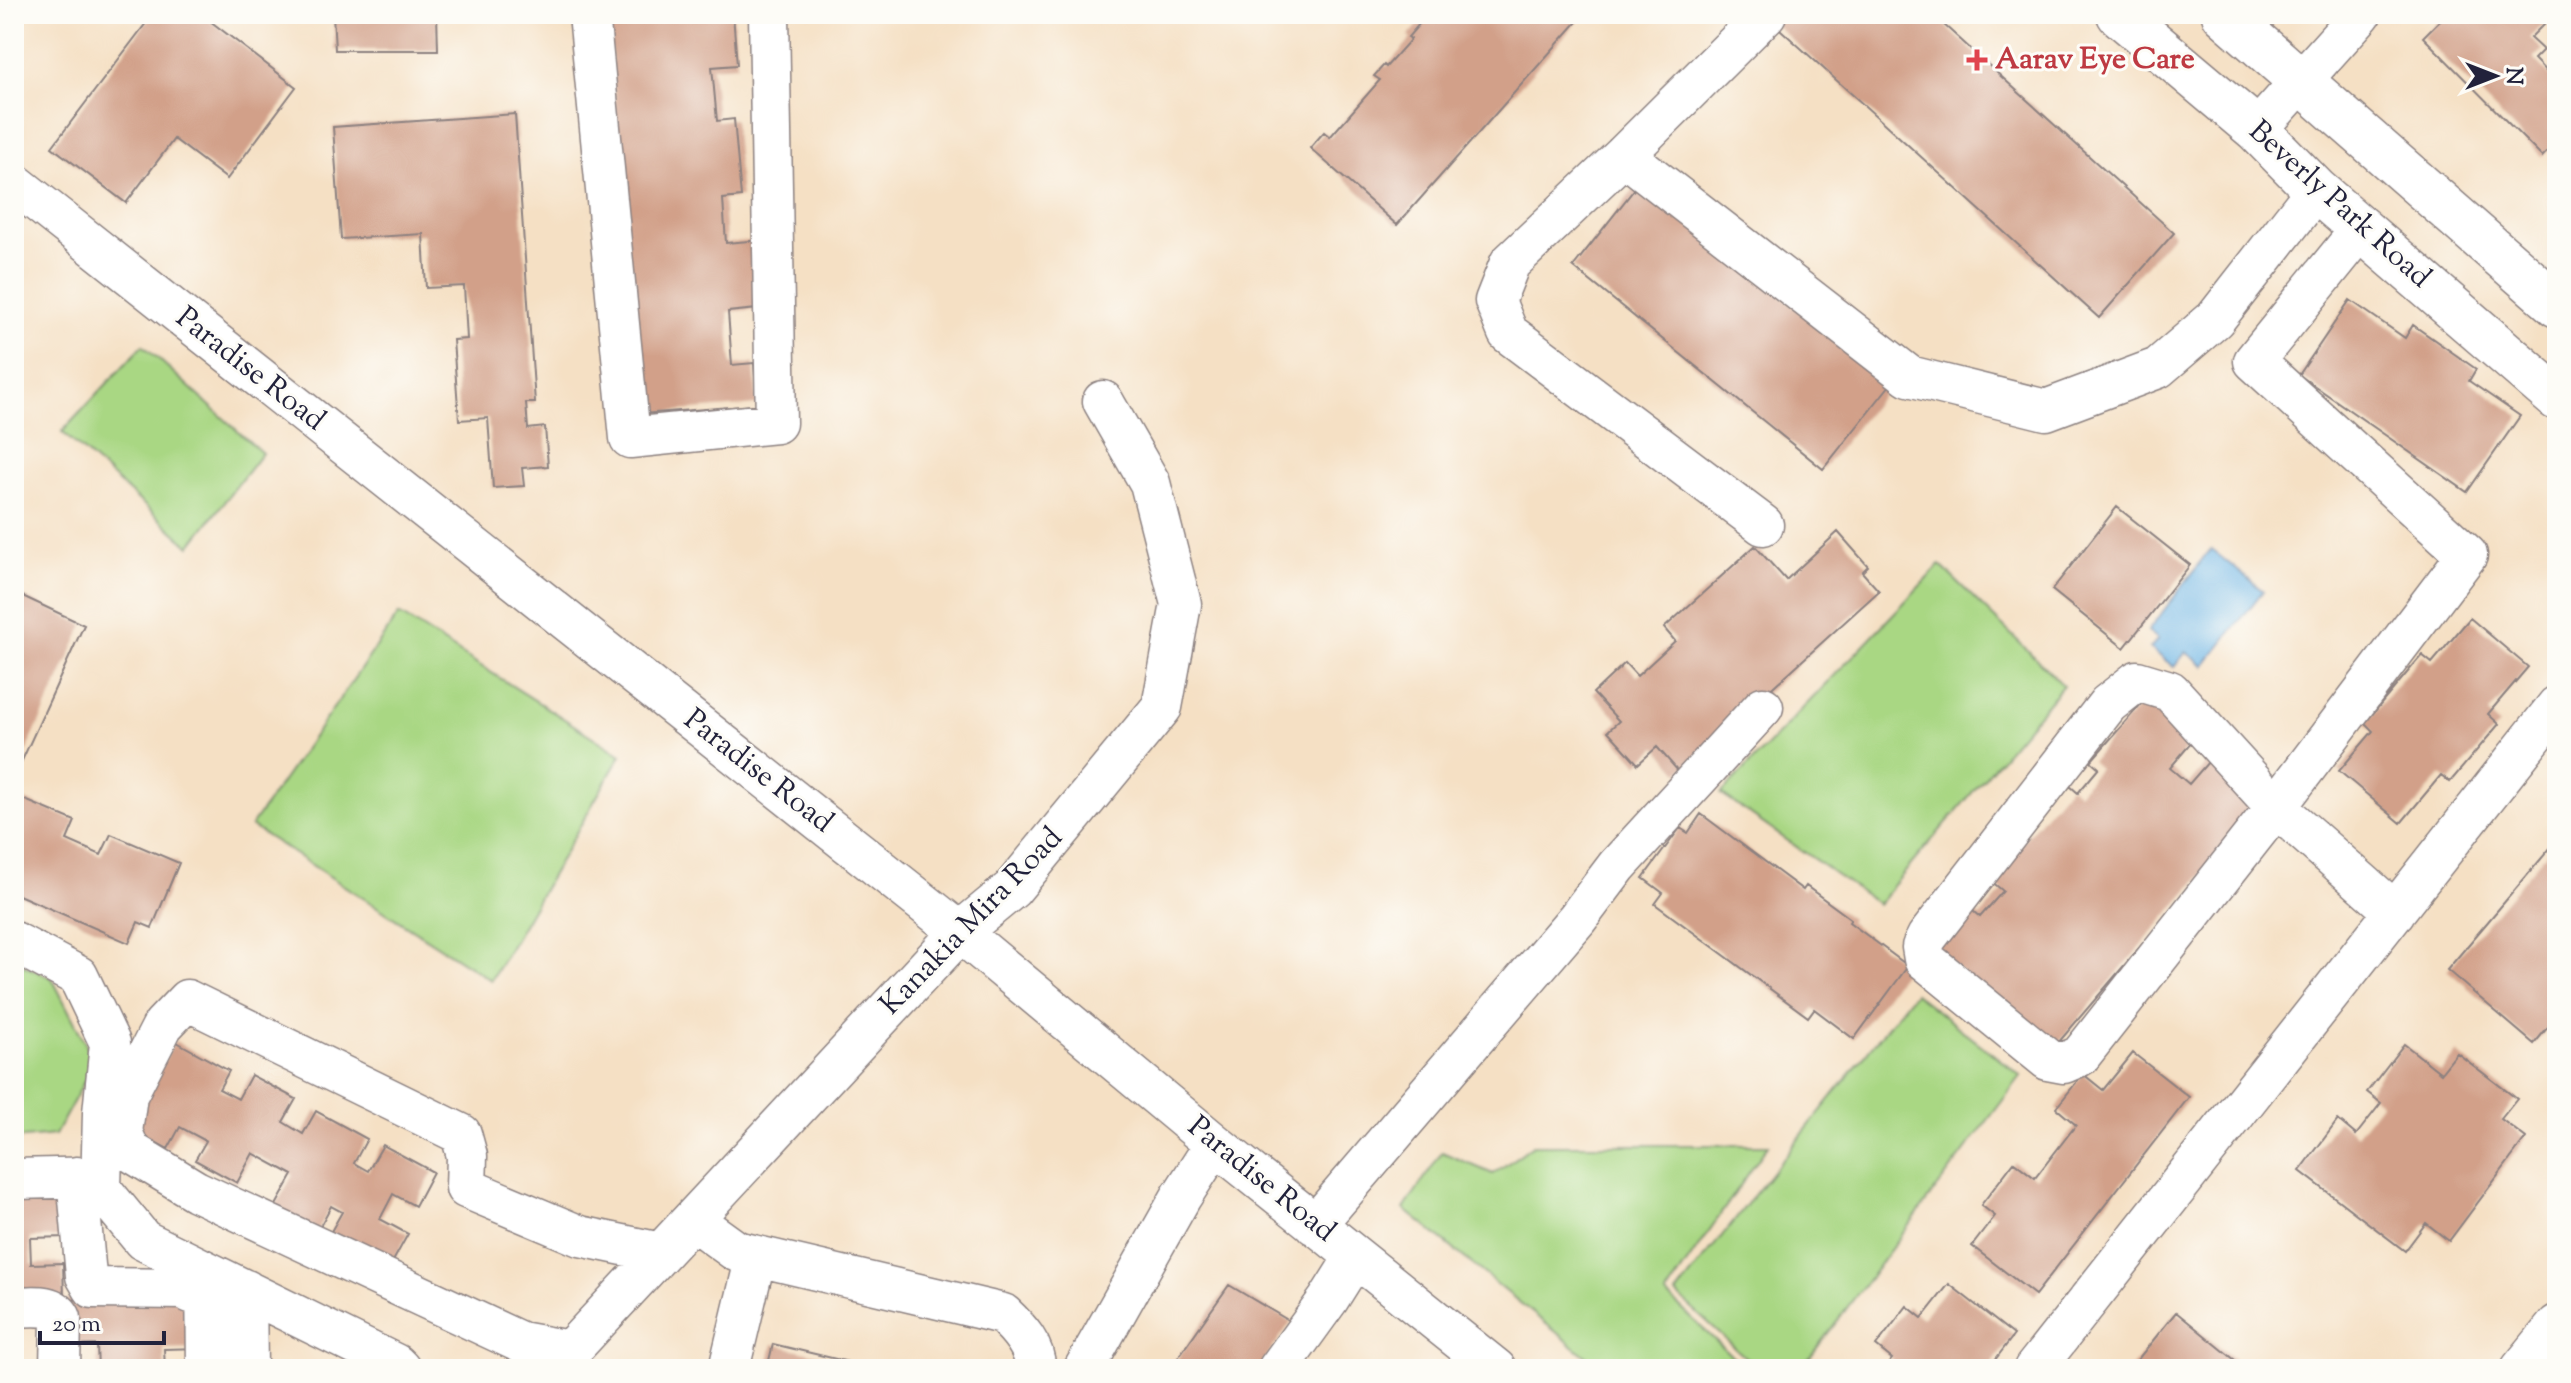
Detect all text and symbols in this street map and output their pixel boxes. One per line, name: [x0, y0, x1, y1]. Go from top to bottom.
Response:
north arrow: [2455, 36, 2535, 116]
place label: Aarav Eye Care: [1995, 39, 2195, 82]
marker: Aarav Eye Care: [1966, 49, 1988, 71]
text: N: [2496, 67, 2528, 85]
street label: Beverly Park Road: [2238, 111, 2440, 299]
street label: Paradise Road: [166, 298, 334, 442]
street label: Paradise Road: [674, 700, 842, 844]
street label: Kanakia Mira Road: [871, 818, 1073, 1026]
street label: Paradise Road: [1178, 1107, 1344, 1253]
scale bar: [40, 1295, 164, 1345]
text: 20 m: [52, 1308, 101, 1342]

